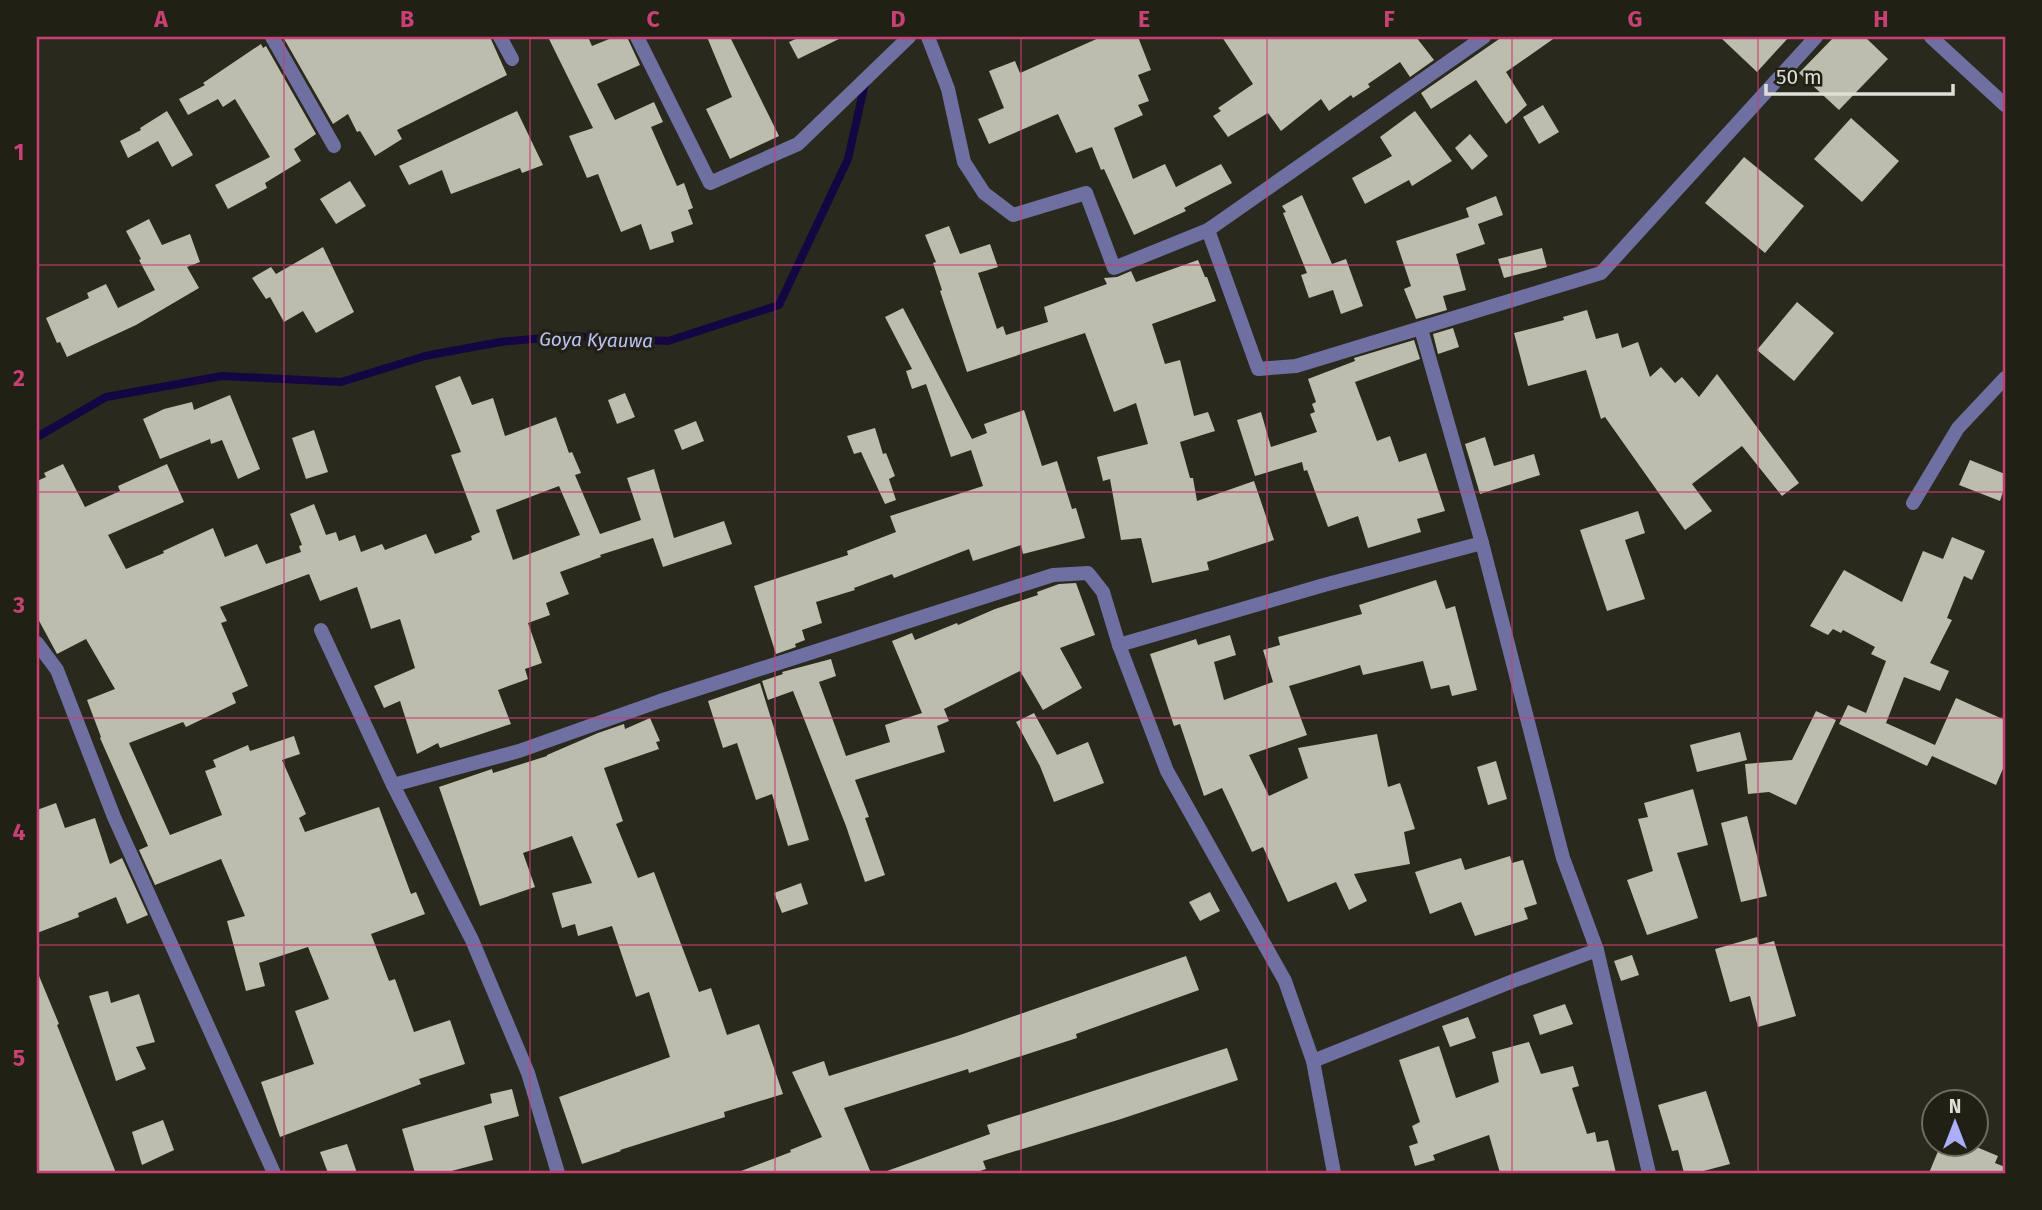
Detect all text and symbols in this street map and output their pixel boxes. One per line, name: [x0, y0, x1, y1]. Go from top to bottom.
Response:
text: A: [153, 5, 168, 33]
text: B: [400, 5, 414, 33]
text: C: [646, 5, 660, 33]
text: D: [891, 5, 906, 33]
text: E: [1138, 5, 1150, 33]
text: F: [1383, 5, 1395, 33]
text: G: [1628, 5, 1642, 33]
text: H: [1873, 5, 1889, 33]
scale bar: [1766, 52, 1953, 96]
text: 50 m: [1776, 64, 1822, 90]
text: 1: [14, 138, 24, 166]
water label: Goya Kyauwa: [539, 328, 653, 352]
text: 2: [13, 364, 25, 392]
text: 3: [12, 591, 25, 619]
text: 4: [13, 818, 26, 846]
text: 5: [13, 1044, 25, 1072]
north arrow: [1920, 1088, 1990, 1158]
text: N: [1949, 1095, 1961, 1118]

